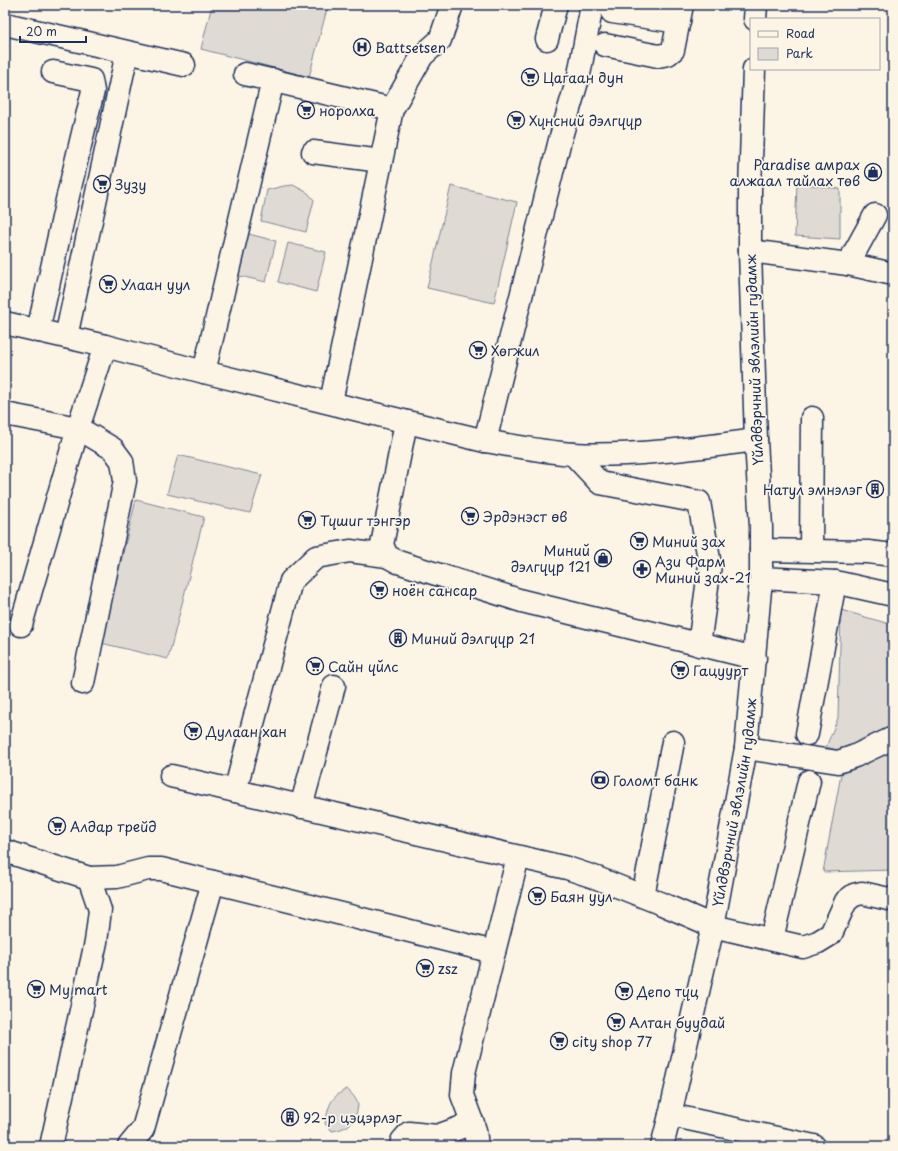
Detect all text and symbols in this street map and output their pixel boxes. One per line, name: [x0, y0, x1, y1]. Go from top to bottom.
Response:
scale bar: [20, 18, 86, 44]
legend: [750, 18, 880, 70]
text: 20 m: [26, 22, 57, 40]
text: Road: [786, 24, 815, 42]
hospital icon: Battsetsen: [352, 37, 372, 57]
place label: Battsetsen: [375, 37, 446, 58]
text: Park: [786, 44, 813, 62]
supermarket icon: Цагаан дун: [520, 67, 540, 87]
place label: Цагаан дун: [543, 67, 624, 88]
supermarket icon: норолха: [296, 100, 316, 120]
place label: норолха: [319, 100, 375, 121]
supermarket icon: Хүнсний дэлгүүр: [506, 110, 526, 130]
place label: Хүнсний дэлгүүр: [529, 110, 642, 131]
place label: Paradise амрах алжаал тайлах төв: [730, 154, 860, 191]
shop icon: Paradise амрах алжаал тайлах төв: [863, 162, 883, 182]
supermarket icon: Зузу: [92, 174, 112, 194]
place label: Зузу: [115, 174, 146, 195]
street label: Үйлдвэрчний эвлэлийн гудамж: [740, 253, 768, 466]
supermarket icon: Улаан уул: [98, 274, 118, 294]
place label: Улаан уул: [121, 274, 190, 295]
supermarket icon: Хөгжил: [468, 340, 488, 360]
place label: Хөгжил: [491, 340, 540, 361]
place label: Натул эмнэлэг: [763, 479, 863, 500]
building icon: Натул эмнэлэг: [865, 479, 885, 499]
supermarket icon: Эрдэнэст өв: [460, 506, 480, 526]
place label: Эрдэнэст өв: [483, 506, 567, 527]
supermarket icon: Түшиг тэнгэр: [297, 510, 317, 530]
place label: Түшиг тэнгэр: [320, 510, 411, 531]
supermarket icon: Миний зах: [629, 531, 649, 551]
place label: Миний зах: [652, 531, 726, 552]
place label: Миний дэлгүүр 121: [511, 540, 590, 577]
shop icon: Миний дэлгүүр 121: [593, 548, 613, 568]
place label: Ази Фарм Миний зах-21: [655, 551, 751, 588]
pharmacy icon: Ази Фарм Миний зах-21: [632, 559, 652, 579]
supermarket icon: ноён сансар: [369, 580, 389, 600]
place label: ноён сансар: [392, 580, 477, 601]
building icon: Миний дэлгүүр 21: [388, 628, 408, 648]
place label: Миний дэлгүүр 21: [411, 628, 535, 649]
supermarket icon: Сайн үйлс: [305, 656, 325, 676]
place label: Сайн үйлс: [328, 656, 398, 677]
supermarket icon: Гацуурт: [670, 660, 690, 680]
place label: Гацуурт: [693, 660, 748, 681]
street label: Үйлдвэрчний эвлэлийн гудамж: [706, 696, 761, 909]
supermarket icon: Дулаан хан: [183, 721, 203, 741]
place label: Дулаан хан: [205, 721, 287, 742]
bank icon: Голомт банк: [590, 770, 610, 790]
place label: Голомт банк: [613, 770, 698, 791]
supermarket icon: Алдар трейд: [47, 816, 67, 836]
place label: Алдар трейд: [70, 816, 157, 837]
supermarket icon: Баян уул: [527, 886, 547, 906]
place label: Баян уул: [550, 886, 613, 907]
supermarket icon: zsz: [415, 958, 435, 978]
place label: zsz: [438, 958, 458, 979]
supermarket icon: My mart: [26, 979, 46, 999]
place label: My mart: [49, 979, 108, 1000]
supermarket icon: Депо түц: [614, 981, 634, 1001]
place label: Депо түц: [636, 981, 699, 1002]
supermarket icon: Алтан буудай: [606, 1012, 626, 1032]
place label: Алтан буудай: [629, 1012, 725, 1033]
supermarket icon: city shop 77: [549, 1031, 569, 1051]
place label: city shop 77: [572, 1031, 653, 1052]
building icon: 92-р цэцэрлэг: [280, 1107, 300, 1127]
place label: 92-р цэцэрлэг: [303, 1107, 402, 1128]

